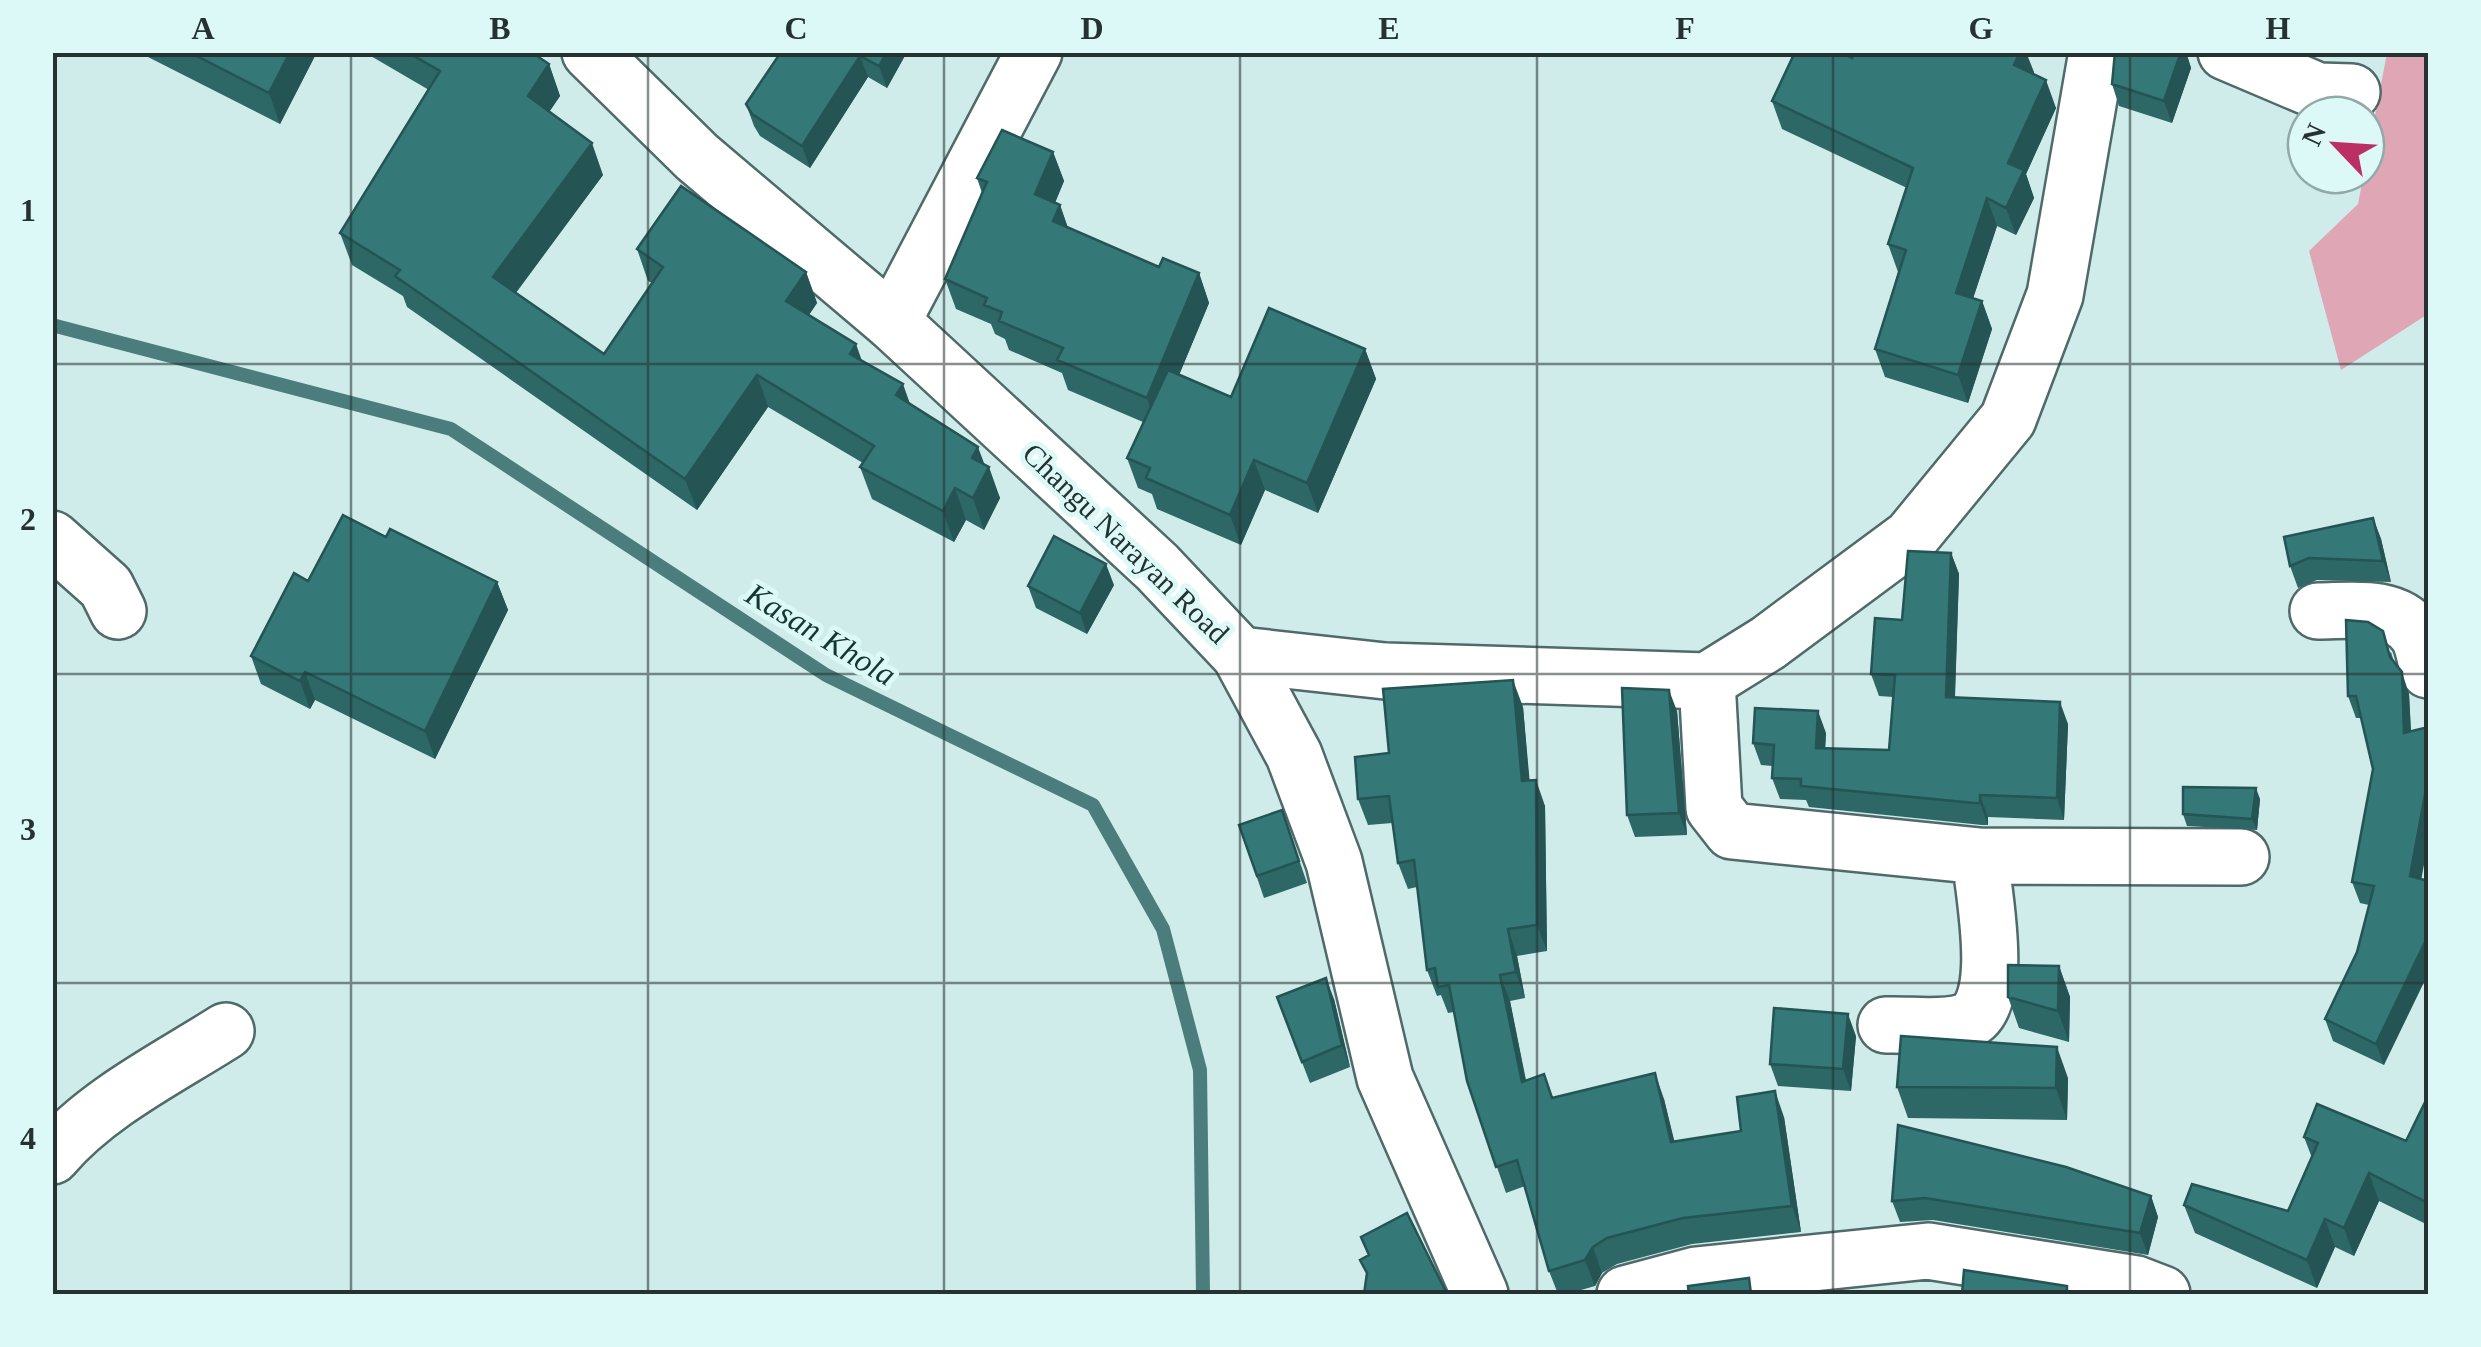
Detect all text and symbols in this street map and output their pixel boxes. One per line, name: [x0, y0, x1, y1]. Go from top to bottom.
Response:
text: A: [191, 10, 215, 46]
text: B: [489, 10, 511, 46]
text: C: [784, 10, 808, 46]
text: D: [1080, 10, 1104, 46]
text: E: [1378, 10, 1400, 46]
text: F: [1675, 10, 1695, 46]
text: G: [1969, 10, 1994, 46]
text: H: [2266, 10, 2291, 46]
north arrow: [2286, 95, 2386, 195]
text: N: [2295, 119, 2332, 150]
text: 1: [20, 192, 36, 228]
street label: Changu Narayan Road: [1016, 436, 1236, 650]
text: 2: [20, 501, 36, 537]
water label: Kasan Khola: [739, 575, 902, 693]
text: 3: [20, 811, 36, 847]
text: 4: [20, 1120, 36, 1156]

